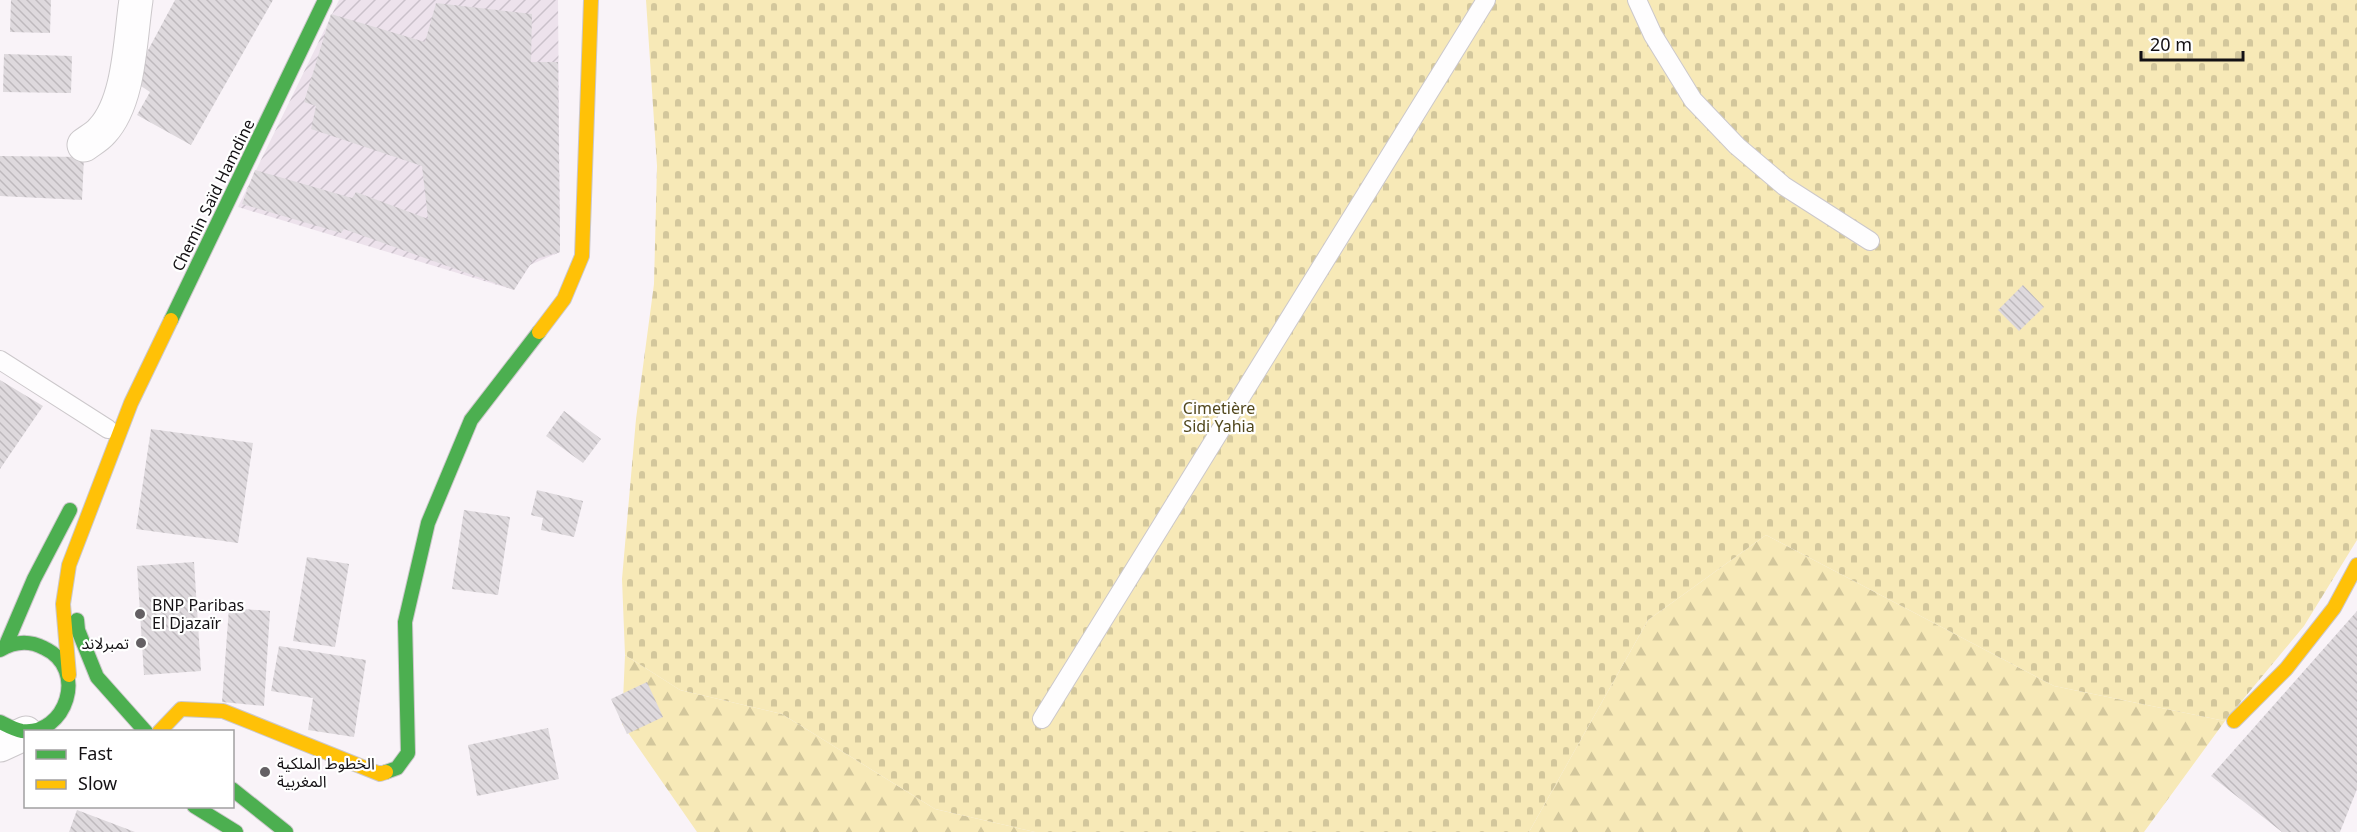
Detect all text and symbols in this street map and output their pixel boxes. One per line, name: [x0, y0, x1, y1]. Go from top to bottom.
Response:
scale bar: [2141, 24, 2243, 62]
text: 20 m: [2150, 32, 2192, 56]
street label: Chemin Saïd Hamdine: [167, 115, 259, 275]
park label: Cimetière Sidi Yahia: [1183, 397, 1255, 437]
place label: BNP Paribas El Djazaïr: [152, 594, 244, 634]
marker: BNP Paribas El Djazaïr: [133, 607, 147, 621]
place label: تمبرلاند: [81, 632, 129, 654]
marker: تمبرلاند: [134, 636, 148, 650]
legend: [24, 730, 234, 808]
text: Fast: [78, 741, 113, 765]
place label: الخطوط الملكية المغربية: [277, 752, 375, 792]
marker: الخطوط الملكية المغربية: [258, 765, 272, 779]
text: Slow: [78, 771, 117, 795]

